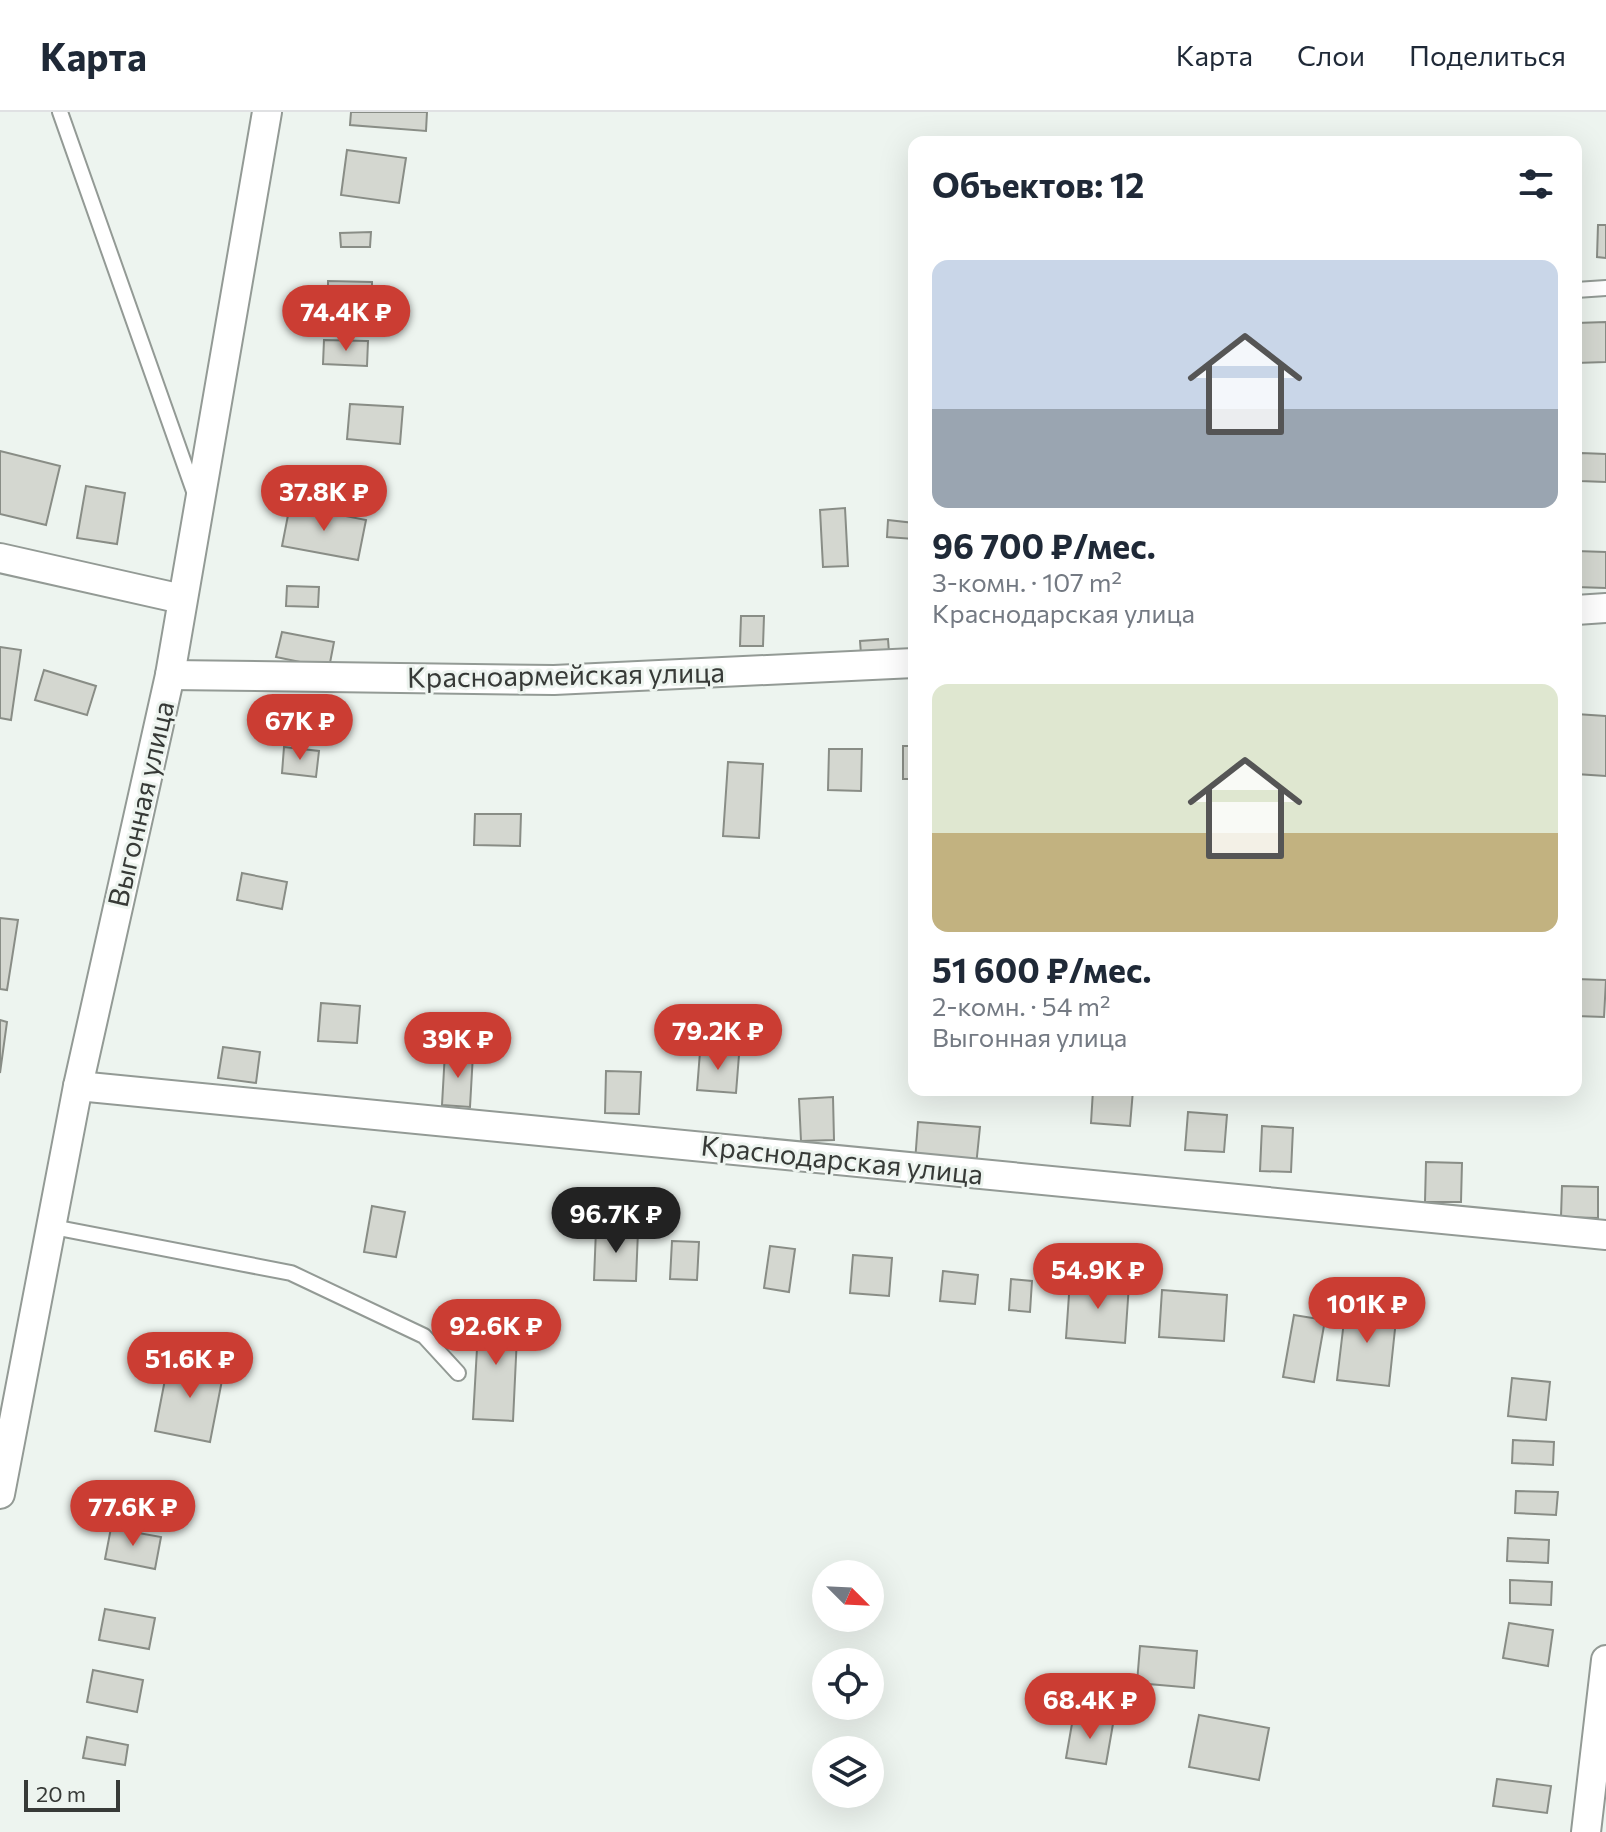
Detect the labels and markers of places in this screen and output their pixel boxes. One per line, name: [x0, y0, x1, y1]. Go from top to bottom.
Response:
pin: 74.4K ₽: [272, 285, 420, 353]
pin: 37.8K ₽: [250, 465, 398, 533]
pin: 67K ₽: [244, 694, 356, 762]
pin: 79.2K ₽: [644, 1004, 792, 1072]
pin: 39K ₽: [402, 1012, 514, 1080]
pin: 96.7K ₽: [542, 1187, 690, 1255]
pin: 54.9K ₽: [1024, 1243, 1172, 1311]
pin: 101K ₽: [1302, 1277, 1432, 1345]
pin: 92.6K ₽: [422, 1299, 570, 1367]
pin: 51.6K ₽: [116, 1332, 264, 1400]
pin: 77.6K ₽: [59, 1480, 207, 1548]
pin: 68.4K ₽: [1016, 1673, 1164, 1741]

